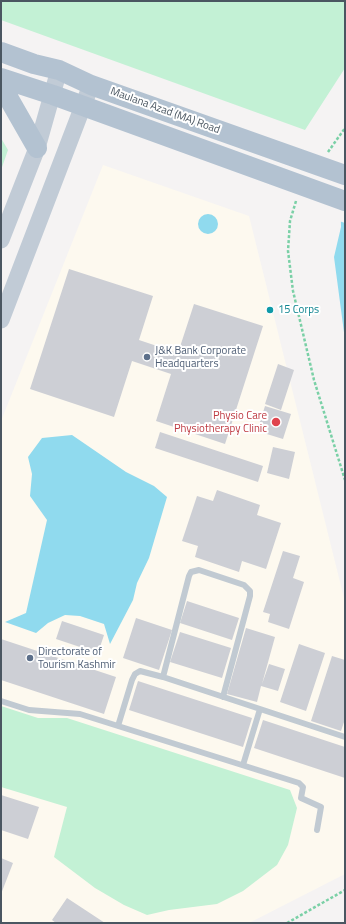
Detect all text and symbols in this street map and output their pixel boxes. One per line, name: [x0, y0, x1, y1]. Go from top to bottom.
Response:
street label: Maulana Azad (MA) Road: [108, 85, 222, 137]
place label: 15 Corps: [278, 303, 319, 317]
marker: 15 Corps: [265, 305, 275, 315]
place label: J&K Bank Corporate Headquarters: [155, 344, 246, 370]
marker: J&K Bank Corporate Headquarters: [142, 352, 152, 362]
place label: Physio Care Physiotherapy Clinic: [174, 409, 267, 435]
marker: Physio Care Physiotherapy Clinic: [270, 416, 282, 428]
place label: Directorate of Tourism Kashmir: [38, 645, 116, 671]
marker: Directorate of Tourism Kashmir: [25, 653, 35, 663]

